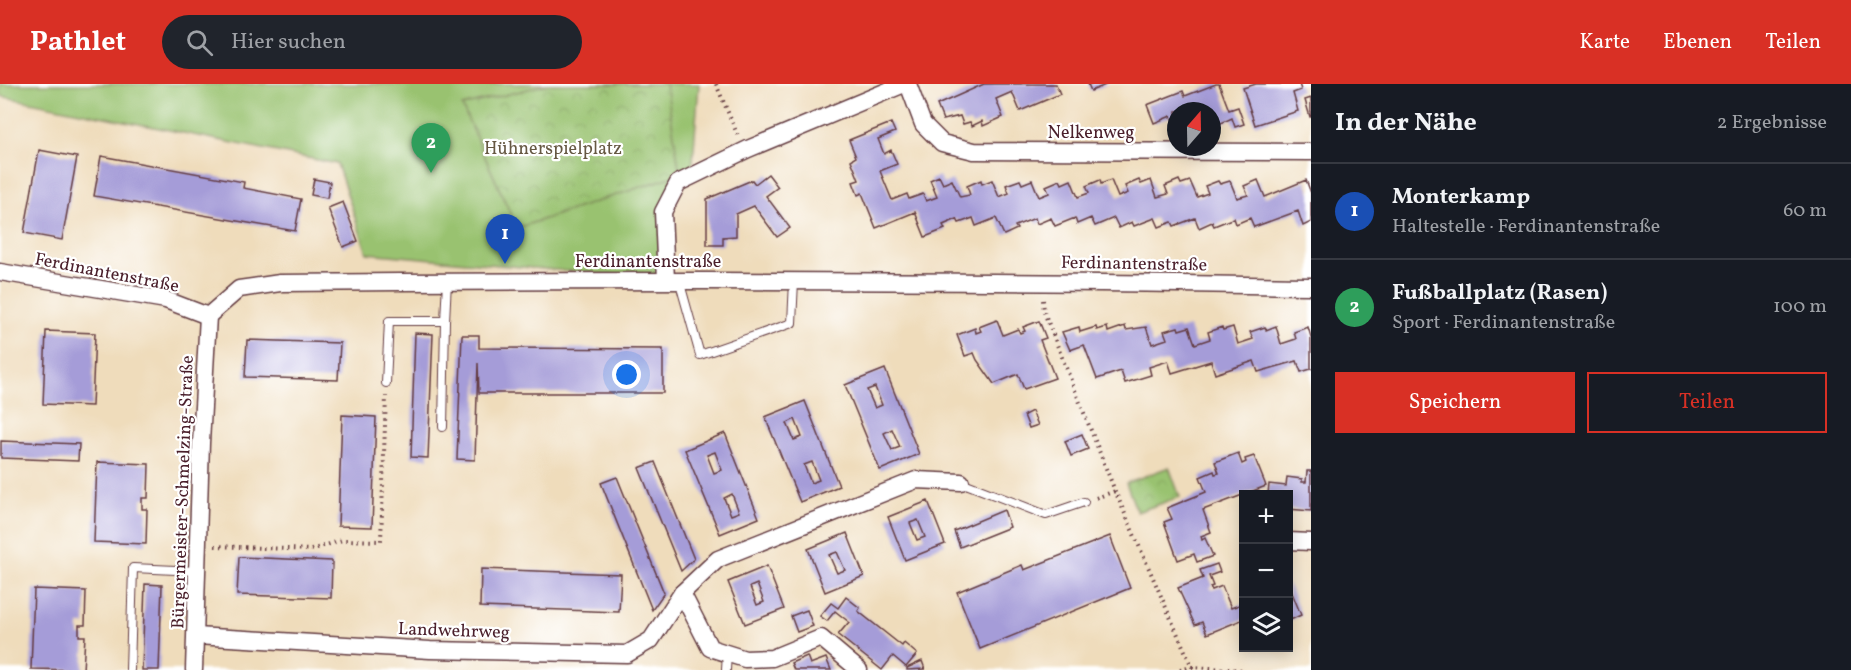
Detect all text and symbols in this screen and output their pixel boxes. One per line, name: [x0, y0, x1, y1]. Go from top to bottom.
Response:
search box: [162, 15, 582, 69]
text: Pathlet: [30, 23, 126, 62]
icon: search: [183, 26, 216, 59]
text: Hier suchen: [231, 27, 346, 58]
text: Karte: [1579, 28, 1630, 57]
text: Ebenen: [1663, 28, 1732, 57]
text: Teilen: [1765, 28, 1821, 57]
north arrow: [1167, 102, 1221, 156]
text: In der Nähe: [1335, 105, 1477, 141]
text: 2 Ergebnisse: [1717, 109, 1827, 137]
street label: Nelkenweg: [1048, 121, 1134, 146]
pin: 2: [412, 124, 450, 173]
park label: Hühnerspielplatz: [484, 137, 622, 162]
text: Monterkamp: [1392, 182, 1530, 213]
text: 1: [1350, 197, 1359, 225]
text: 60 m: [1783, 197, 1827, 225]
text: Haltestelle · Ferdinantenstraße: [1392, 213, 1660, 241]
pin: 1: [486, 214, 524, 264]
street label: Ferdinantenstraße: [32, 247, 181, 300]
street label: Ferdinantenstraße: [575, 250, 721, 275]
street label: Ferdinantenstraße: [1060, 251, 1207, 278]
text: Fußballplatz (Rasen): [1392, 278, 1607, 309]
text: 2: [1349, 293, 1360, 321]
text: 100 m: [1773, 293, 1827, 321]
text: Sport · Ferdinantenstraße: [1392, 309, 1615, 337]
street label: Bürgermeister-Schmelzing-Straße: [166, 355, 201, 629]
your location: [612, 360, 641, 389]
button: Speichern: [1335, 372, 1575, 433]
button: Teilen: [1587, 372, 1827, 433]
map controls: [1239, 490, 1293, 652]
button: +: [1239, 490, 1293, 544]
button: −: [1239, 544, 1293, 598]
button: layers: [1239, 598, 1293, 652]
street label: Landwehrweg: [398, 617, 510, 646]

